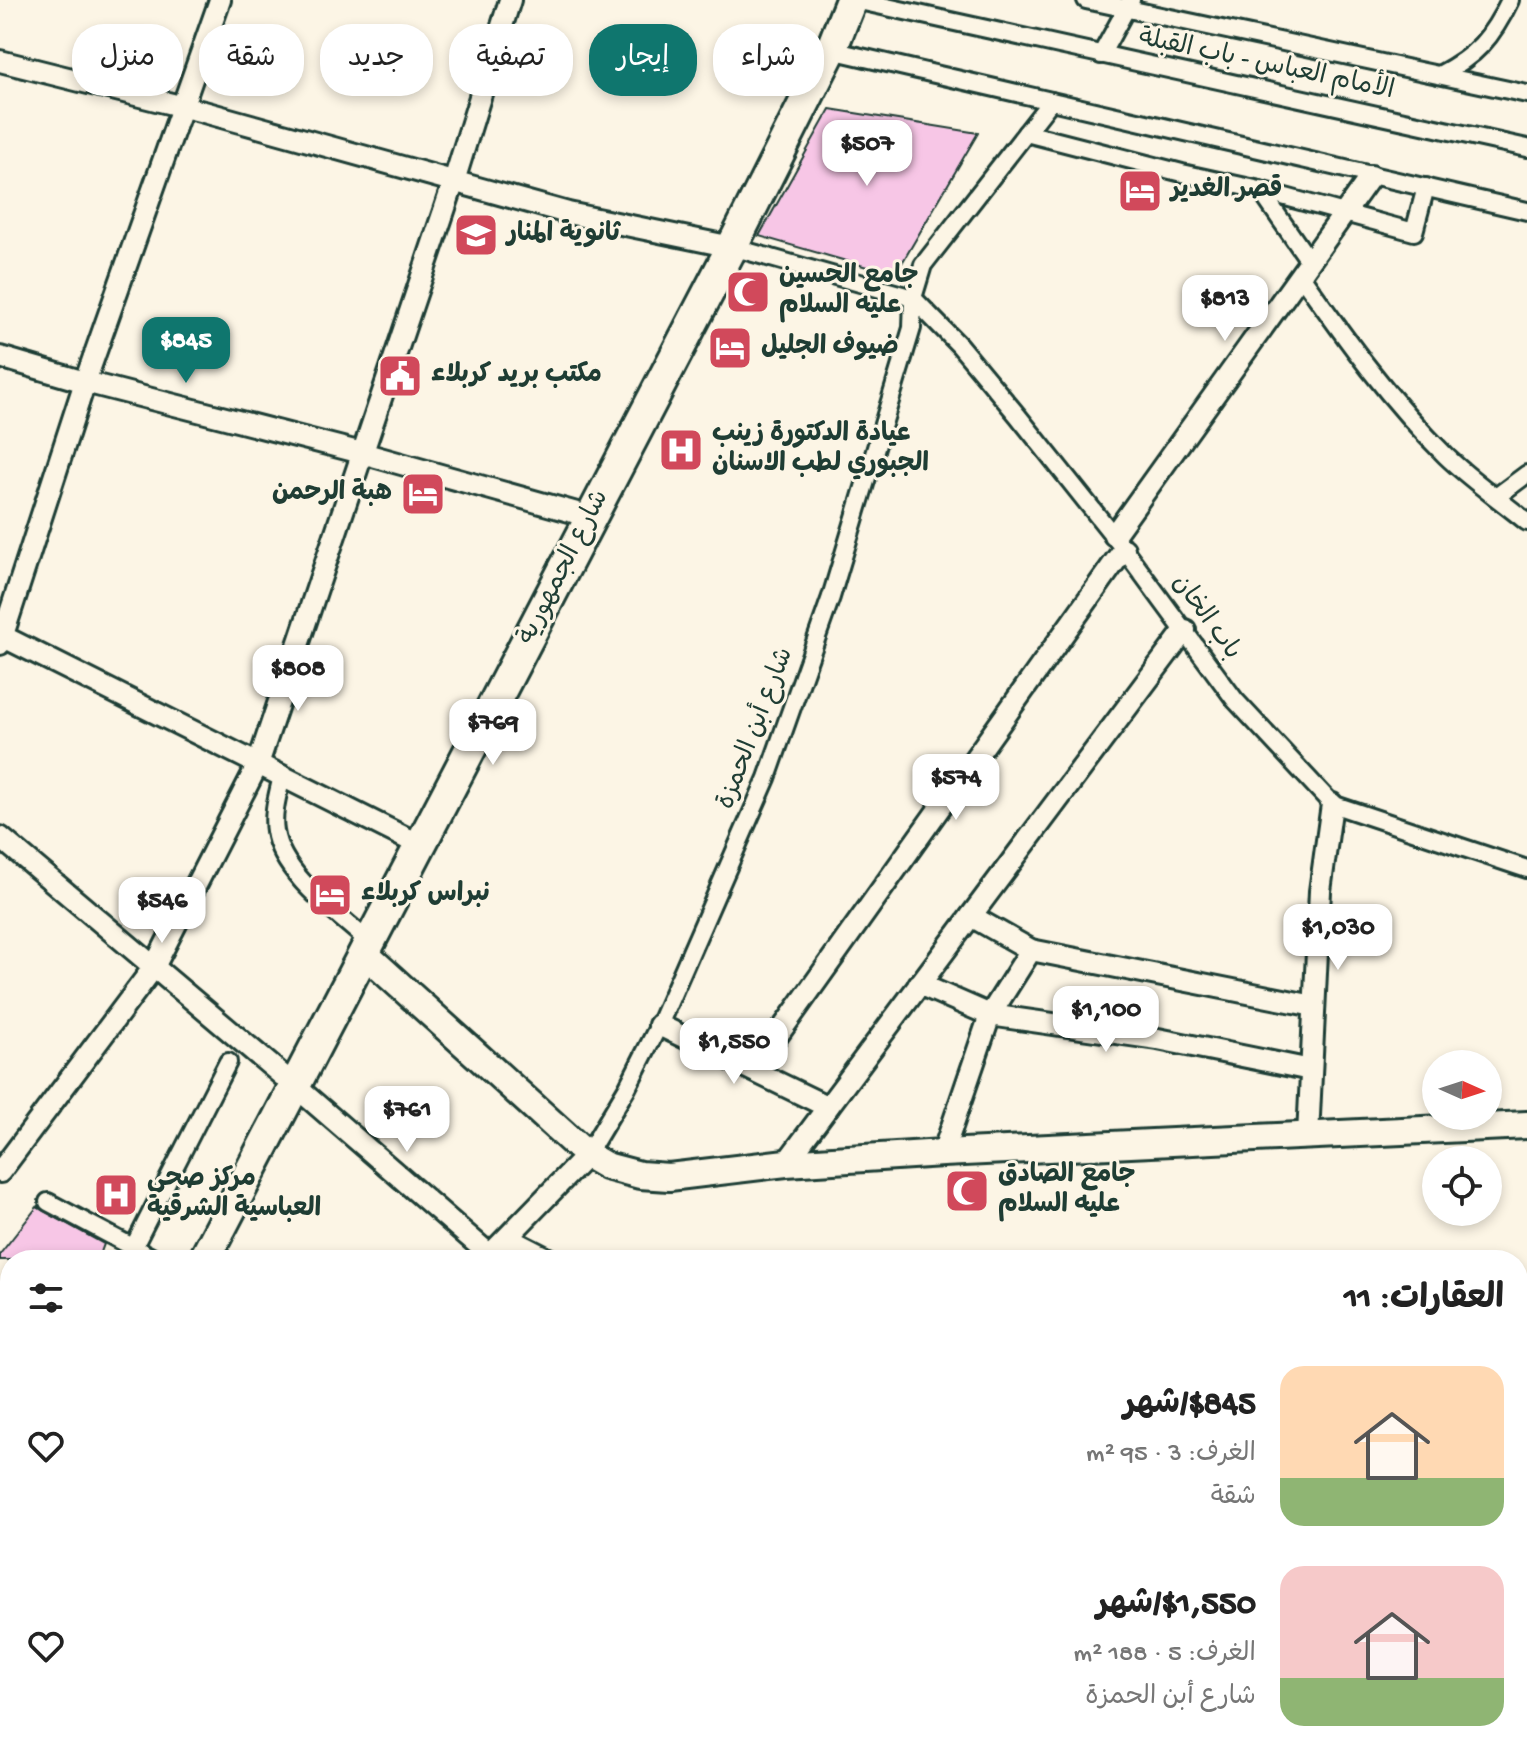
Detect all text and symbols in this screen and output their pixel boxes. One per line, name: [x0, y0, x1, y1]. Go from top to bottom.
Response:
street label: الأمام العباس - باب القبلة: [1135, 17, 1398, 108]
chip: منزل: [72, 24, 183, 96]
chip: شقة: [199, 24, 304, 96]
chip: جديد: [320, 24, 433, 96]
chip: تصفية: [449, 24, 573, 96]
chip: إيجار: [589, 24, 697, 96]
chip: شراء: [713, 24, 824, 96]
pin: $507: [820, 120, 914, 188]
text: $507: [840, 130, 894, 161]
hotel icon: قصر الغدير: [1116, 167, 1164, 215]
place label: قصر الغدير: [1168, 174, 1282, 207]
school or university icon: ثانوية المنار: [452, 211, 500, 259]
place label: ثانوية المنار: [505, 219, 621, 251]
place label: جامع الحسين عليه السلام: [779, 262, 918, 323]
mosque icon: جامع الحسين عليه السلام: [724, 268, 772, 316]
pin: $813: [1178, 275, 1272, 343]
text: $813: [1200, 285, 1250, 316]
pin: $845: [139, 317, 233, 385]
hotel icon: ضيوف الجليل: [706, 324, 754, 372]
text: $845: [160, 327, 212, 358]
place label: ضيوف الجليل: [761, 330, 899, 364]
public building icon: مكتب بريد كربلاء: [376, 352, 424, 400]
place label: مكتب بريد كربلاء: [431, 360, 602, 392]
place label: عيادة الدكتورة زينب الجبوري لطب الاسنان: [712, 420, 929, 481]
hospital icon: عيادة الدكتورة زينب الجبوري لطب الاسنان: [657, 426, 705, 474]
hotel icon: هبة الرحمن: [399, 470, 447, 518]
place label: هبة الرحمن: [272, 478, 392, 510]
street label: شارع الجمهورية: [513, 485, 617, 651]
street label: باب الخان: [1164, 569, 1246, 667]
street label: شارع أبن الحمزة: [708, 642, 802, 814]
pin: $808: [251, 645, 345, 713]
text: $808: [271, 655, 325, 686]
pin: $769: [446, 699, 540, 767]
text: $769: [467, 709, 519, 740]
pin: $574: [909, 754, 1003, 822]
text: $574: [930, 764, 982, 795]
hotel icon: نبراس كربلاء: [306, 871, 354, 919]
pin: $546: [115, 877, 209, 945]
place label: نبراس كربلاء: [361, 880, 490, 911]
text: $546: [137, 887, 187, 918]
pin: $1,030: [1273, 904, 1403, 972]
text: $1,030: [1301, 914, 1375, 945]
pin: $1,100: [1041, 986, 1171, 1054]
text: $1,100: [1071, 996, 1141, 1027]
pin: $1,550: [669, 1018, 799, 1086]
text: $1,550: [698, 1028, 770, 1059]
north arrow: [1422, 1050, 1502, 1130]
map controls: [1422, 1050, 1502, 1226]
pin: $761: [360, 1086, 454, 1154]
text: $761: [383, 1096, 431, 1127]
button: locate: [1422, 1146, 1502, 1226]
place label: جامع الصادق عليه السلام: [998, 1161, 1136, 1222]
place label: مركز صحي العباسية الشرقية: [147, 1165, 321, 1226]
mosque icon: جامع الصادق عليه السلام: [943, 1167, 991, 1215]
hospital icon: مركز صحي العباسية الشرقية: [92, 1171, 140, 1219]
icon: filters: [24, 1276, 68, 1320]
text: العقارات: 11: [1344, 1281, 1504, 1321]
text: $845/شهر: [1123, 1386, 1256, 1426]
icon: home: [1344, 1398, 1440, 1494]
icon: heart: [24, 1424, 68, 1468]
text: الغرف: 3 · 95 m²: [1086, 1440, 1256, 1471]
text: شقة: [1211, 1483, 1256, 1514]
text: $1,550/شهر: [1097, 1586, 1256, 1626]
icon: home: [1344, 1598, 1440, 1694]
icon: heart: [24, 1624, 68, 1668]
text: الغرف: 5 · 188 m²: [1074, 1640, 1256, 1671]
text: شارع أبن الحمزة: [1085, 1683, 1256, 1714]

